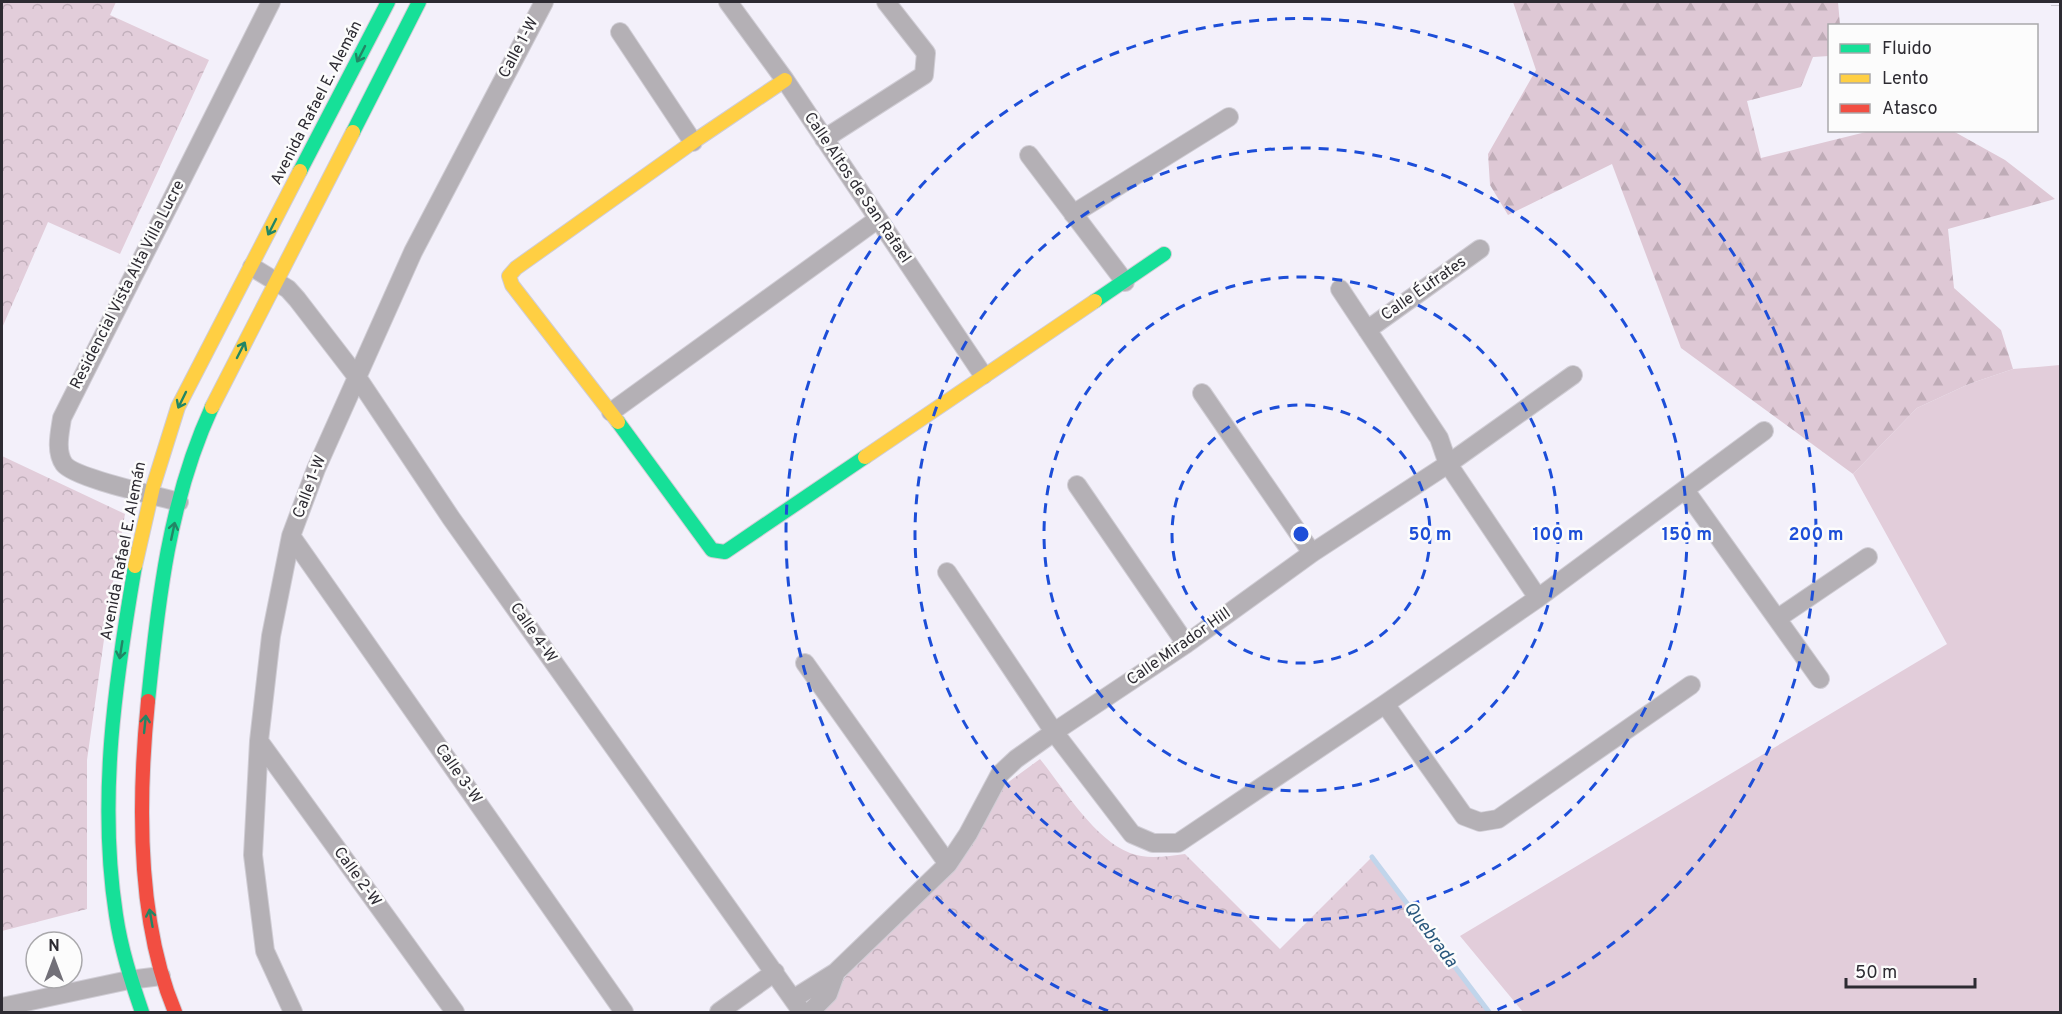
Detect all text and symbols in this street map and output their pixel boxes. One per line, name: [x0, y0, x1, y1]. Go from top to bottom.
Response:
street label: Calle 1-W: [495, 14, 543, 82]
street label: Avenida Rafael E. Alemán: [267, 18, 367, 188]
legend: [1828, 24, 2038, 132]
text: Fluido: [1882, 38, 1932, 61]
one-way arrow: [355, 44, 366, 62]
text: Lento: [1882, 68, 1928, 91]
text: Atasco: [1882, 98, 1938, 121]
street label: Calle Altos de San Rafael: [799, 109, 915, 267]
street label: Residencial Vista Alta Villa Lucre: [66, 177, 190, 393]
one-way arrow: [266, 218, 278, 235]
street label: Calle Éufrates: [1376, 251, 1470, 326]
one-way arrow: [236, 341, 248, 359]
one-way arrow: [175, 391, 187, 409]
street label: Calle 1-W: [289, 453, 331, 521]
street label: Avenida Rafael E. Alemán: [97, 460, 151, 642]
one-way arrow: [168, 522, 179, 542]
centre of rings: [1291, 524, 1311, 544]
text: 50 m: [1408, 524, 1452, 547]
text: 100 m: [1532, 524, 1584, 547]
text: 150 m: [1662, 524, 1712, 547]
text: 200 m: [1788, 524, 1844, 547]
street label: Calle 4-W: [505, 599, 561, 667]
street label: Calle Mirador Hill: [1123, 604, 1235, 690]
one-way arrow: [116, 639, 127, 659]
one-way arrow: [140, 715, 151, 735]
street label: Calle 3-W: [430, 740, 486, 808]
street label: Calle 2-W: [329, 843, 385, 911]
water label: Quebrada: [1398, 898, 1463, 973]
one-way arrow: [146, 909, 157, 929]
north arrow: [24, 930, 84, 990]
text: N: [48, 937, 60, 957]
scale bar: [1846, 951, 1975, 989]
text: 50 m: [1855, 962, 1897, 985]

